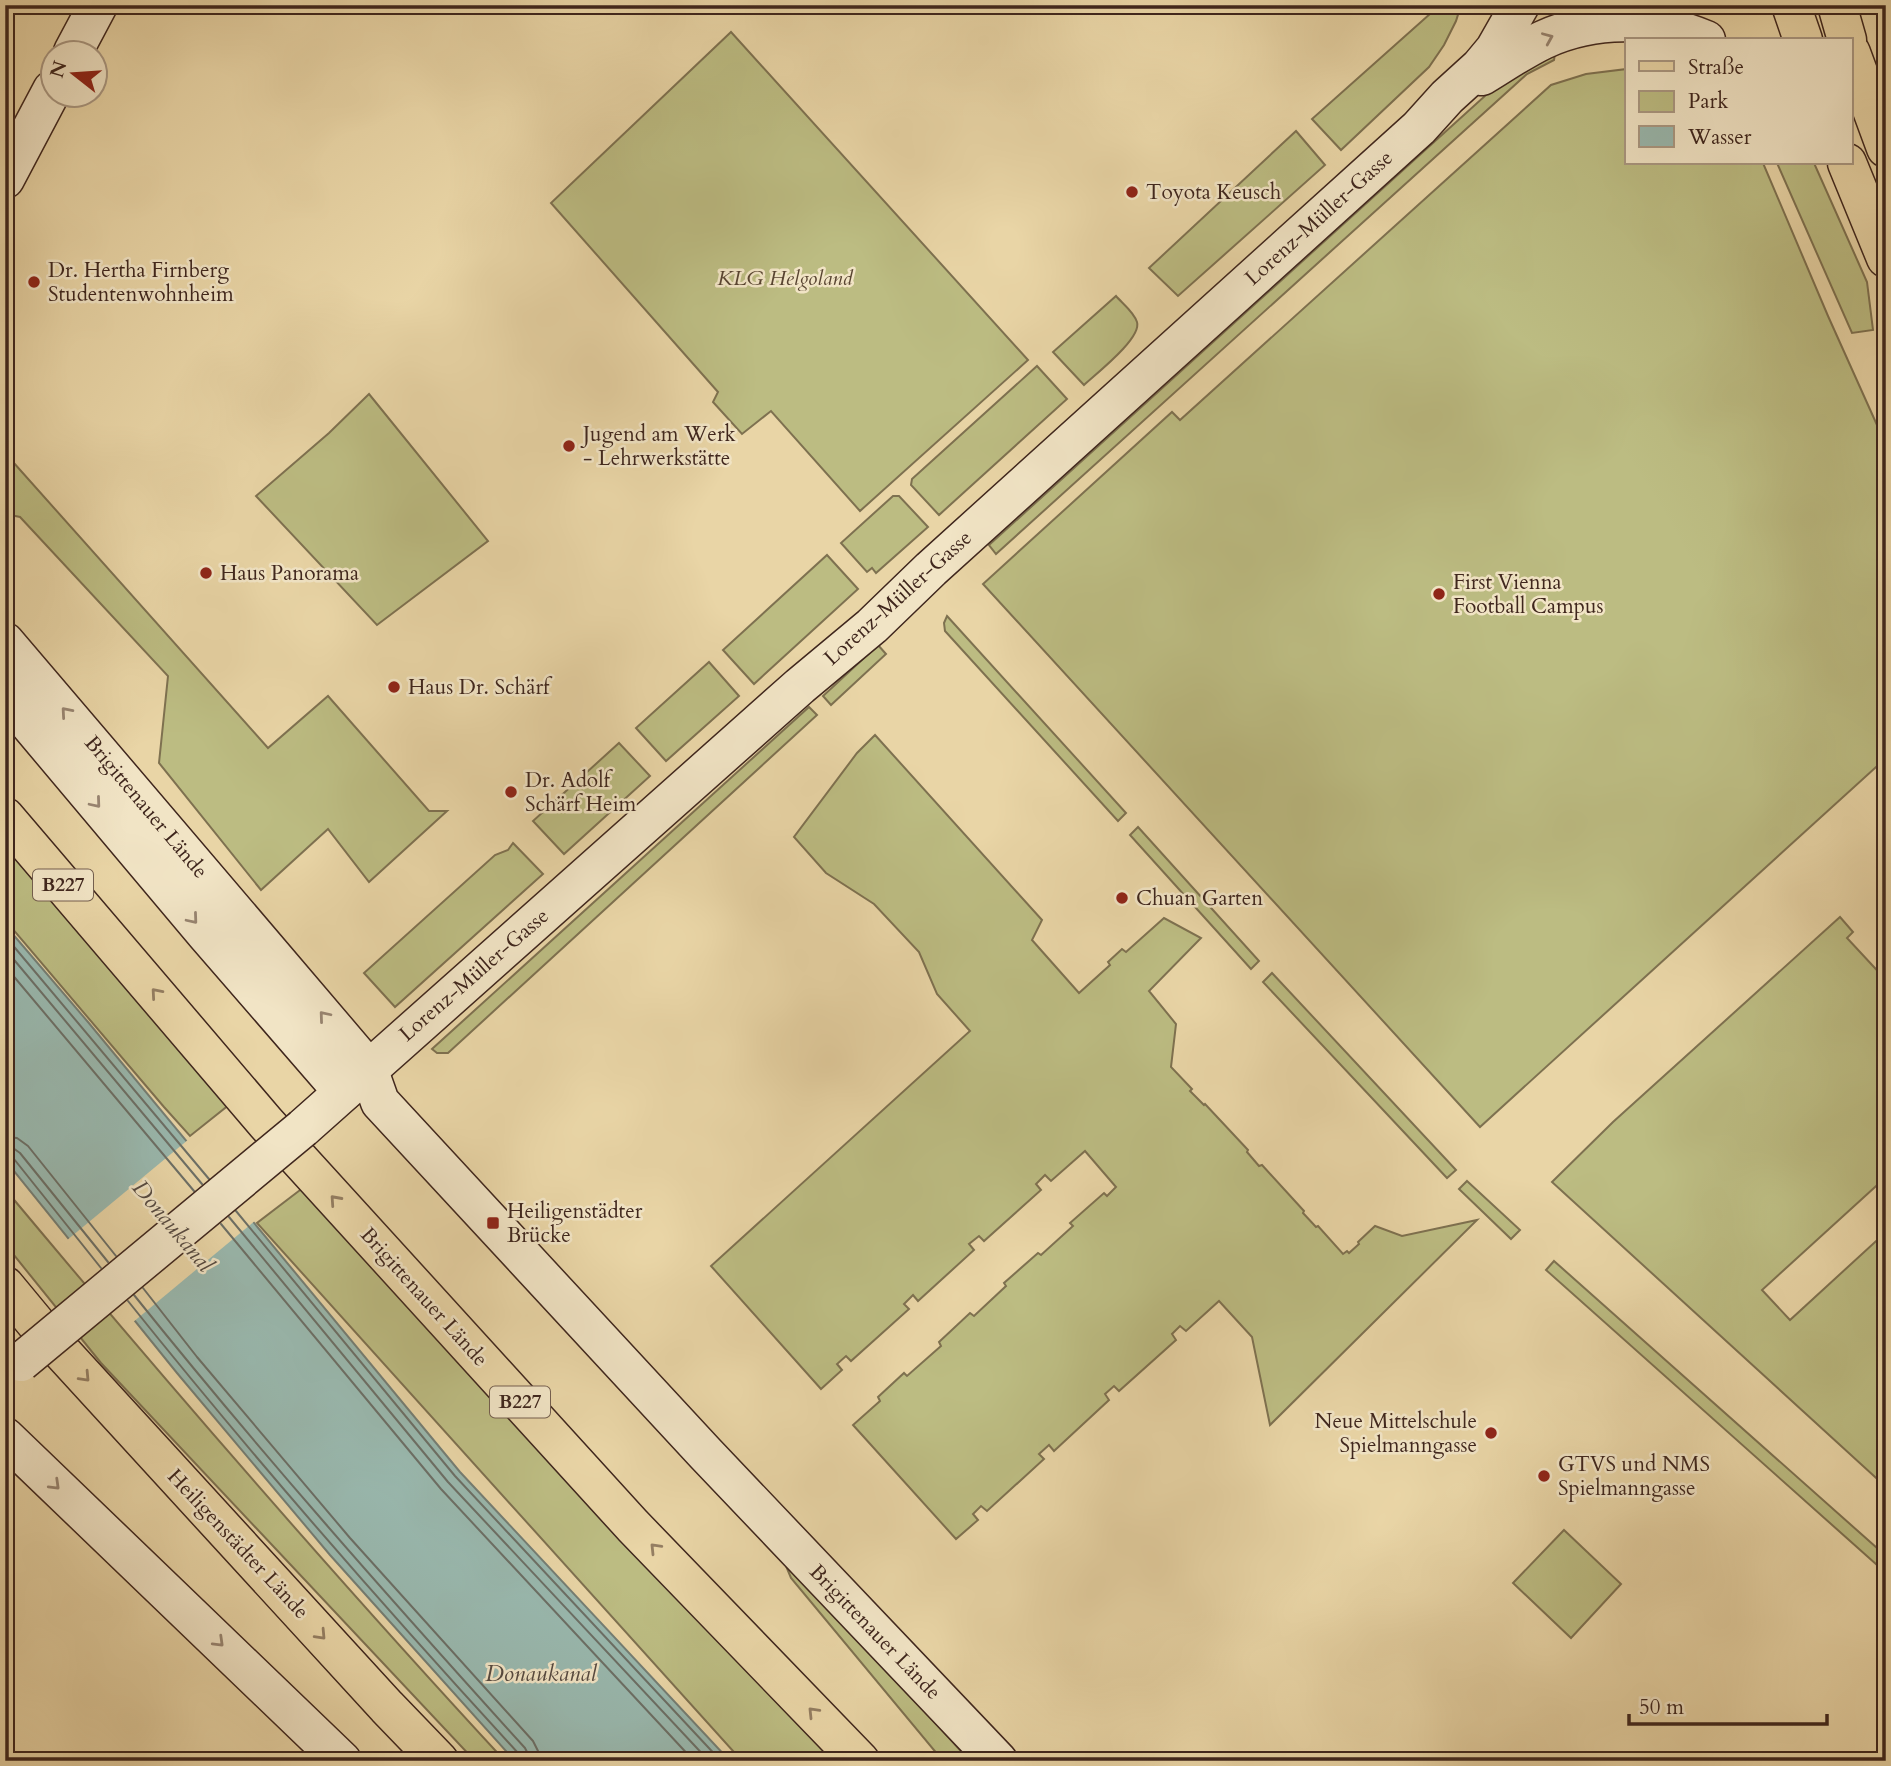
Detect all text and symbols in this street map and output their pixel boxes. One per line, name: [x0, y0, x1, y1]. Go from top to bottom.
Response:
one-way arrow: [1541, 32, 1554, 46]
north arrow: [38, 38, 108, 108]
legend: [1625, 38, 1853, 164]
text: Straße: [1688, 53, 1744, 82]
text: N: [44, 57, 74, 81]
text: Park: [1688, 87, 1729, 116]
text: Wasser: [1687, 123, 1752, 152]
street label: Lorenz-Müller-Gasse: [1239, 144, 1399, 292]
place label: Toyota Keusch: [1146, 178, 1282, 207]
marker: Toyota Keusch: [1124, 184, 1140, 200]
place label: Dr. Hertha Firnberg Studentenwohnheim: [48, 256, 234, 309]
park label: KLG Helgoland: [717, 264, 854, 293]
marker: Dr. Hertha Firnberg Studentenwohnheim: [26, 274, 42, 290]
place label: Jugend am Werk - Lehrwerkstätte: [580, 420, 737, 473]
marker: Jugend am Werk - Lehrwerkstätte: [561, 438, 577, 454]
street label: Lorenz-Müller-Gasse: [818, 524, 978, 672]
place label: Haus Panorama: [220, 559, 359, 588]
marker: Haus Panorama: [198, 565, 214, 581]
place label: First Vienna Football Campus: [1453, 568, 1604, 621]
marker: First Vienna Football Campus: [1431, 586, 1447, 602]
place label: Haus Dr. Schärf: [408, 673, 553, 702]
marker: Haus Dr. Schärf: [386, 679, 402, 695]
one-way arrow: [62, 707, 74, 720]
street label: Brigittenauer Lände: [78, 729, 214, 885]
place label: Dr. Adolf Schärf Heim: [525, 766, 637, 819]
marker: Dr. Adolf Schärf Heim: [503, 784, 519, 800]
one-way arrow: [88, 795, 100, 808]
road number: B227: [33, 870, 93, 900]
place label: Chuan Garten: [1136, 884, 1263, 913]
marker: Chuan Garten: [1114, 890, 1130, 906]
street label: Lorenz-Müller-Gasse: [393, 902, 555, 1048]
one-way arrow: [185, 911, 197, 924]
one-way arrow: [152, 988, 164, 1001]
one-way arrow: [320, 1012, 332, 1025]
water label: Donaukanal: [125, 1173, 221, 1279]
one-way arrow: [331, 1195, 344, 1208]
place label: Heiligenstädter Brücke: [507, 1197, 643, 1250]
marker: Heiligenstädter Brücke: [485, 1215, 501, 1231]
street label: Brigittenauer Lände: [354, 1221, 494, 1373]
one-way arrow: [76, 1369, 89, 1382]
road number: B227: [490, 1386, 550, 1418]
place label: Neue Mittelschule Spielmanngasse: [1314, 1407, 1477, 1460]
marker: Neue Mittelschule Spielmanngasse: [1483, 1425, 1499, 1441]
place label: GTVS und NMS Spielmanngasse: [1558, 1450, 1710, 1503]
street label: Heiligenstädter Lände: [161, 1463, 315, 1625]
marker: GTVS und NMS Spielmanngasse: [1536, 1468, 1552, 1484]
one-way arrow: [46, 1476, 59, 1489]
one-way arrow: [650, 1543, 663, 1556]
street label: Brigittenauer Lände: [803, 1558, 947, 1706]
one-way arrow: [313, 1627, 325, 1640]
one-way arrow: [211, 1633, 224, 1646]
water label: Donaukanal: [485, 1658, 598, 1689]
scale bar: [1629, 1682, 1826, 1726]
text: 50 m: [1639, 1693, 1684, 1722]
one-way arrow: [808, 1707, 821, 1720]

